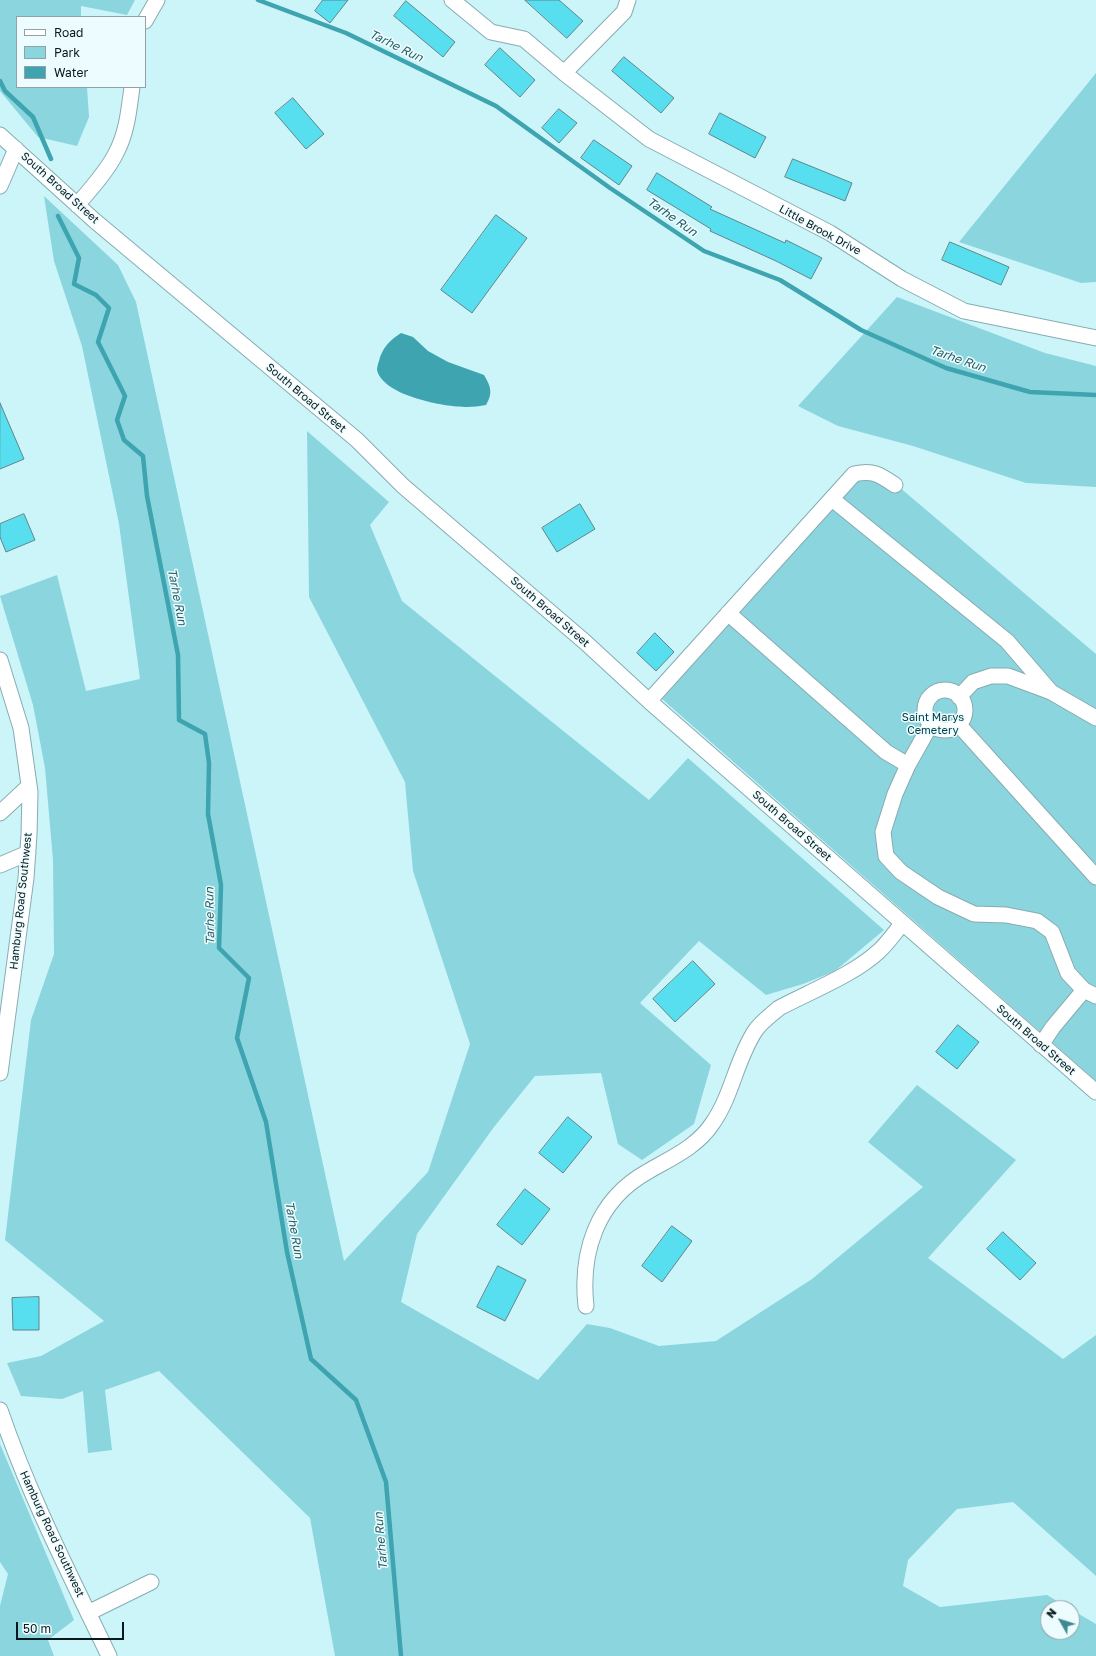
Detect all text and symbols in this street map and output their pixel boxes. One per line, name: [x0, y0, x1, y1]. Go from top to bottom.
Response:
legend: [16, 16, 146, 88]
text: Road: [54, 25, 83, 40]
water label: Tarhe Run: [367, 27, 425, 65]
text: Park: [54, 45, 80, 60]
text: Water: [54, 65, 88, 80]
street label: South Broad Street: [18, 149, 102, 227]
water label: Tarhe Run: [644, 195, 700, 239]
street label: Little Brook Drive: [777, 202, 863, 258]
water label: Tarhe Run: [928, 343, 988, 375]
street label: South Broad Street: [263, 361, 349, 435]
water label: Tarhe Run: [164, 567, 190, 627]
street label: South Broad Street: [508, 574, 592, 650]
park label: Saint Marys Cemetery: [902, 711, 964, 737]
street label: South Broad Street: [750, 788, 834, 864]
street label: Hamburg Road Southwest: [7, 832, 35, 970]
water label: Tarhe Run: [202, 887, 218, 945]
street label: South Broad Street: [994, 1002, 1078, 1078]
water label: Tarhe Run: [282, 1200, 306, 1260]
street label: Hamburg Road Southwest: [17, 1469, 87, 1599]
water label: Tarhe Run: [371, 1512, 391, 1570]
north arrow: [1040, 1600, 1080, 1640]
text: N: [1043, 1605, 1059, 1620]
scale bar: [18, 1614, 126, 1640]
text: 50 m: [23, 1621, 51, 1636]

